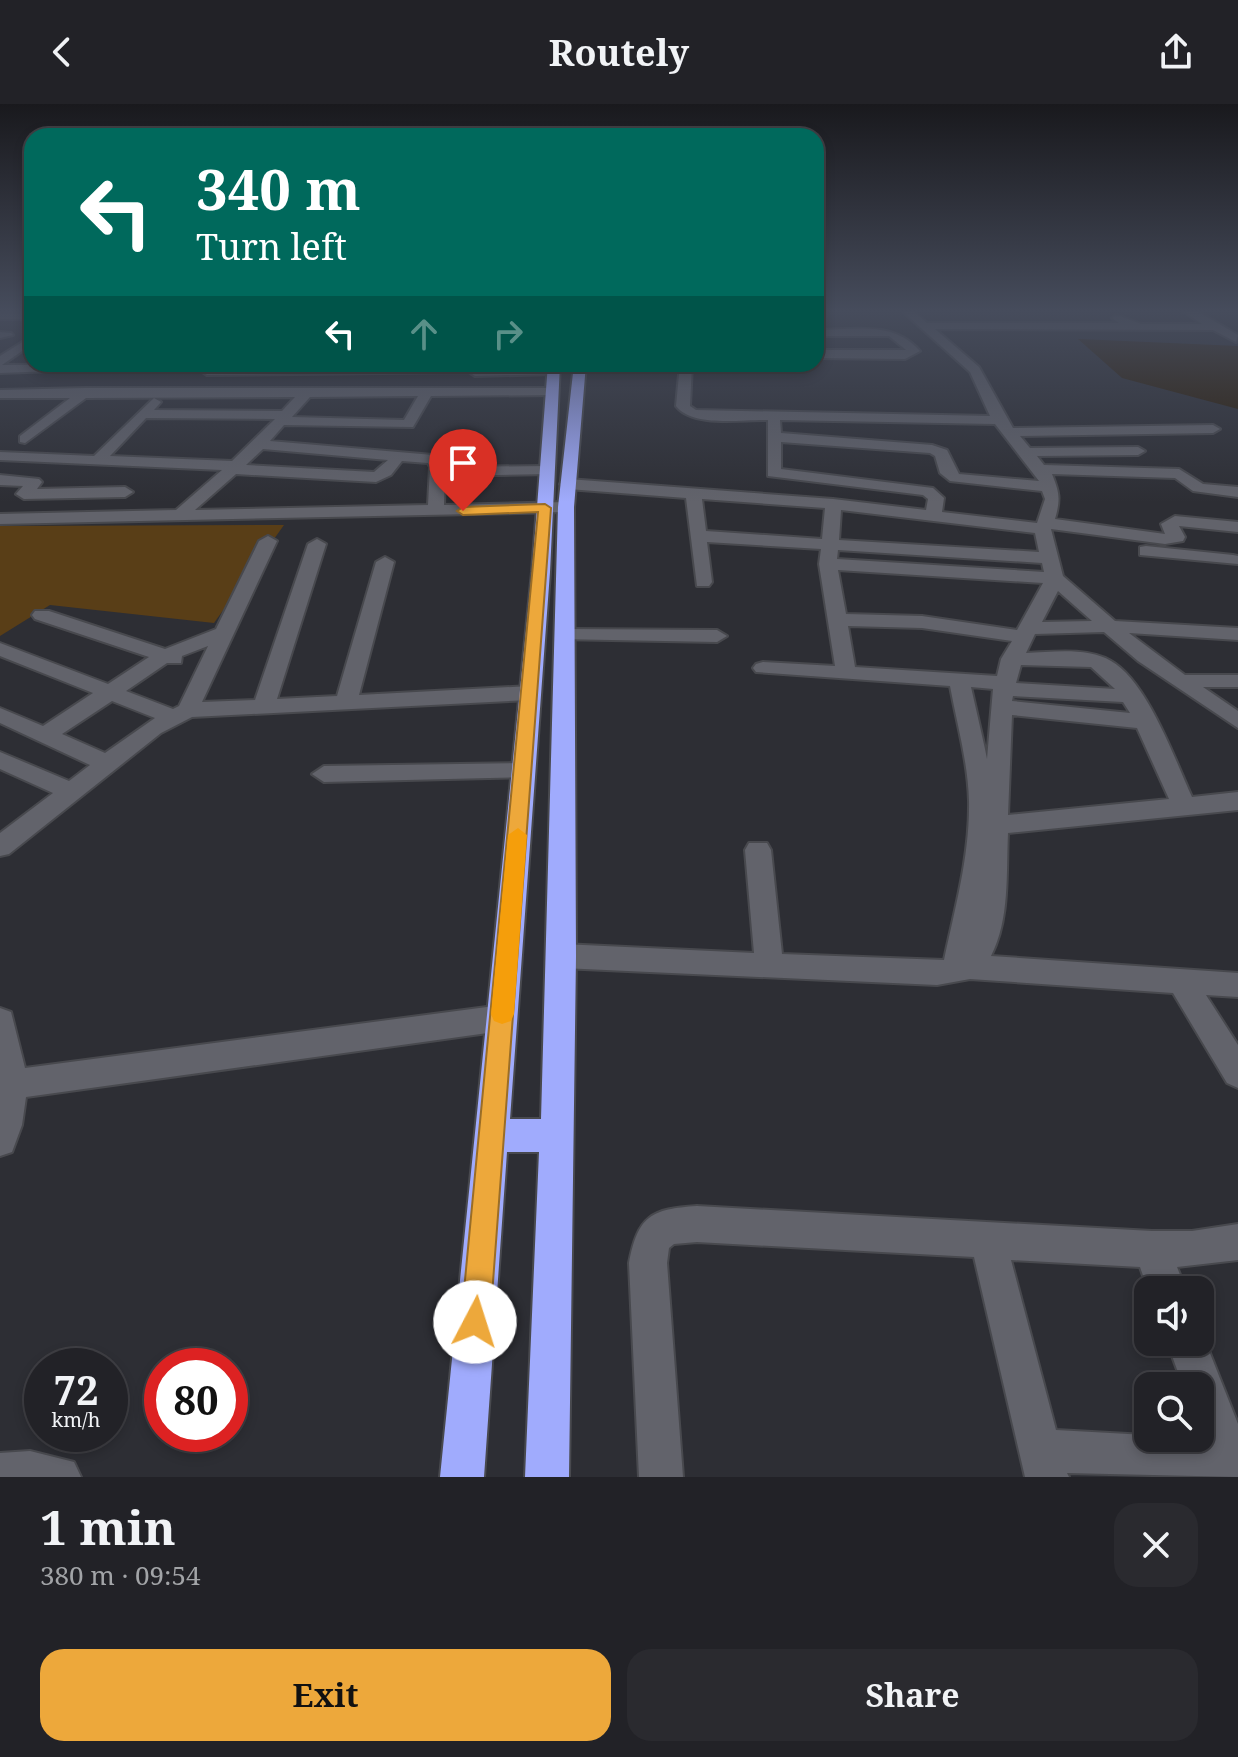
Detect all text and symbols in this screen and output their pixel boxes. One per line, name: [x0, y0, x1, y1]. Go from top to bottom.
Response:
text: Routely: [549, 28, 689, 77]
icon: back: [40, 30, 84, 74]
icon: share: [1154, 30, 1198, 74]
text: 340 m: [196, 150, 361, 226]
icon: left: [64, 160, 168, 264]
text: Turn left: [196, 222, 347, 271]
icon: left: [318, 312, 362, 356]
icon: ahead: [402, 312, 446, 356]
icon: right: [486, 312, 530, 356]
pin: [429, 429, 497, 511]
icon: arrive: [441, 441, 485, 485]
map controls: [1134, 1276, 1214, 1452]
button: sound: [1134, 1276, 1214, 1356]
position arrow: [433, 1280, 517, 1364]
speed limit sign: 80: [144, 1348, 248, 1452]
text: 72: [53, 1362, 99, 1417]
button: search: [1134, 1372, 1214, 1452]
text: km/h: [51, 1406, 101, 1433]
text: 1 min: [40, 1494, 176, 1559]
button: close: [1114, 1503, 1198, 1587]
text: 380 m · 09:54: [40, 1557, 201, 1593]
button: Exit: [40, 1649, 611, 1741]
button: Share: [627, 1649, 1198, 1741]

